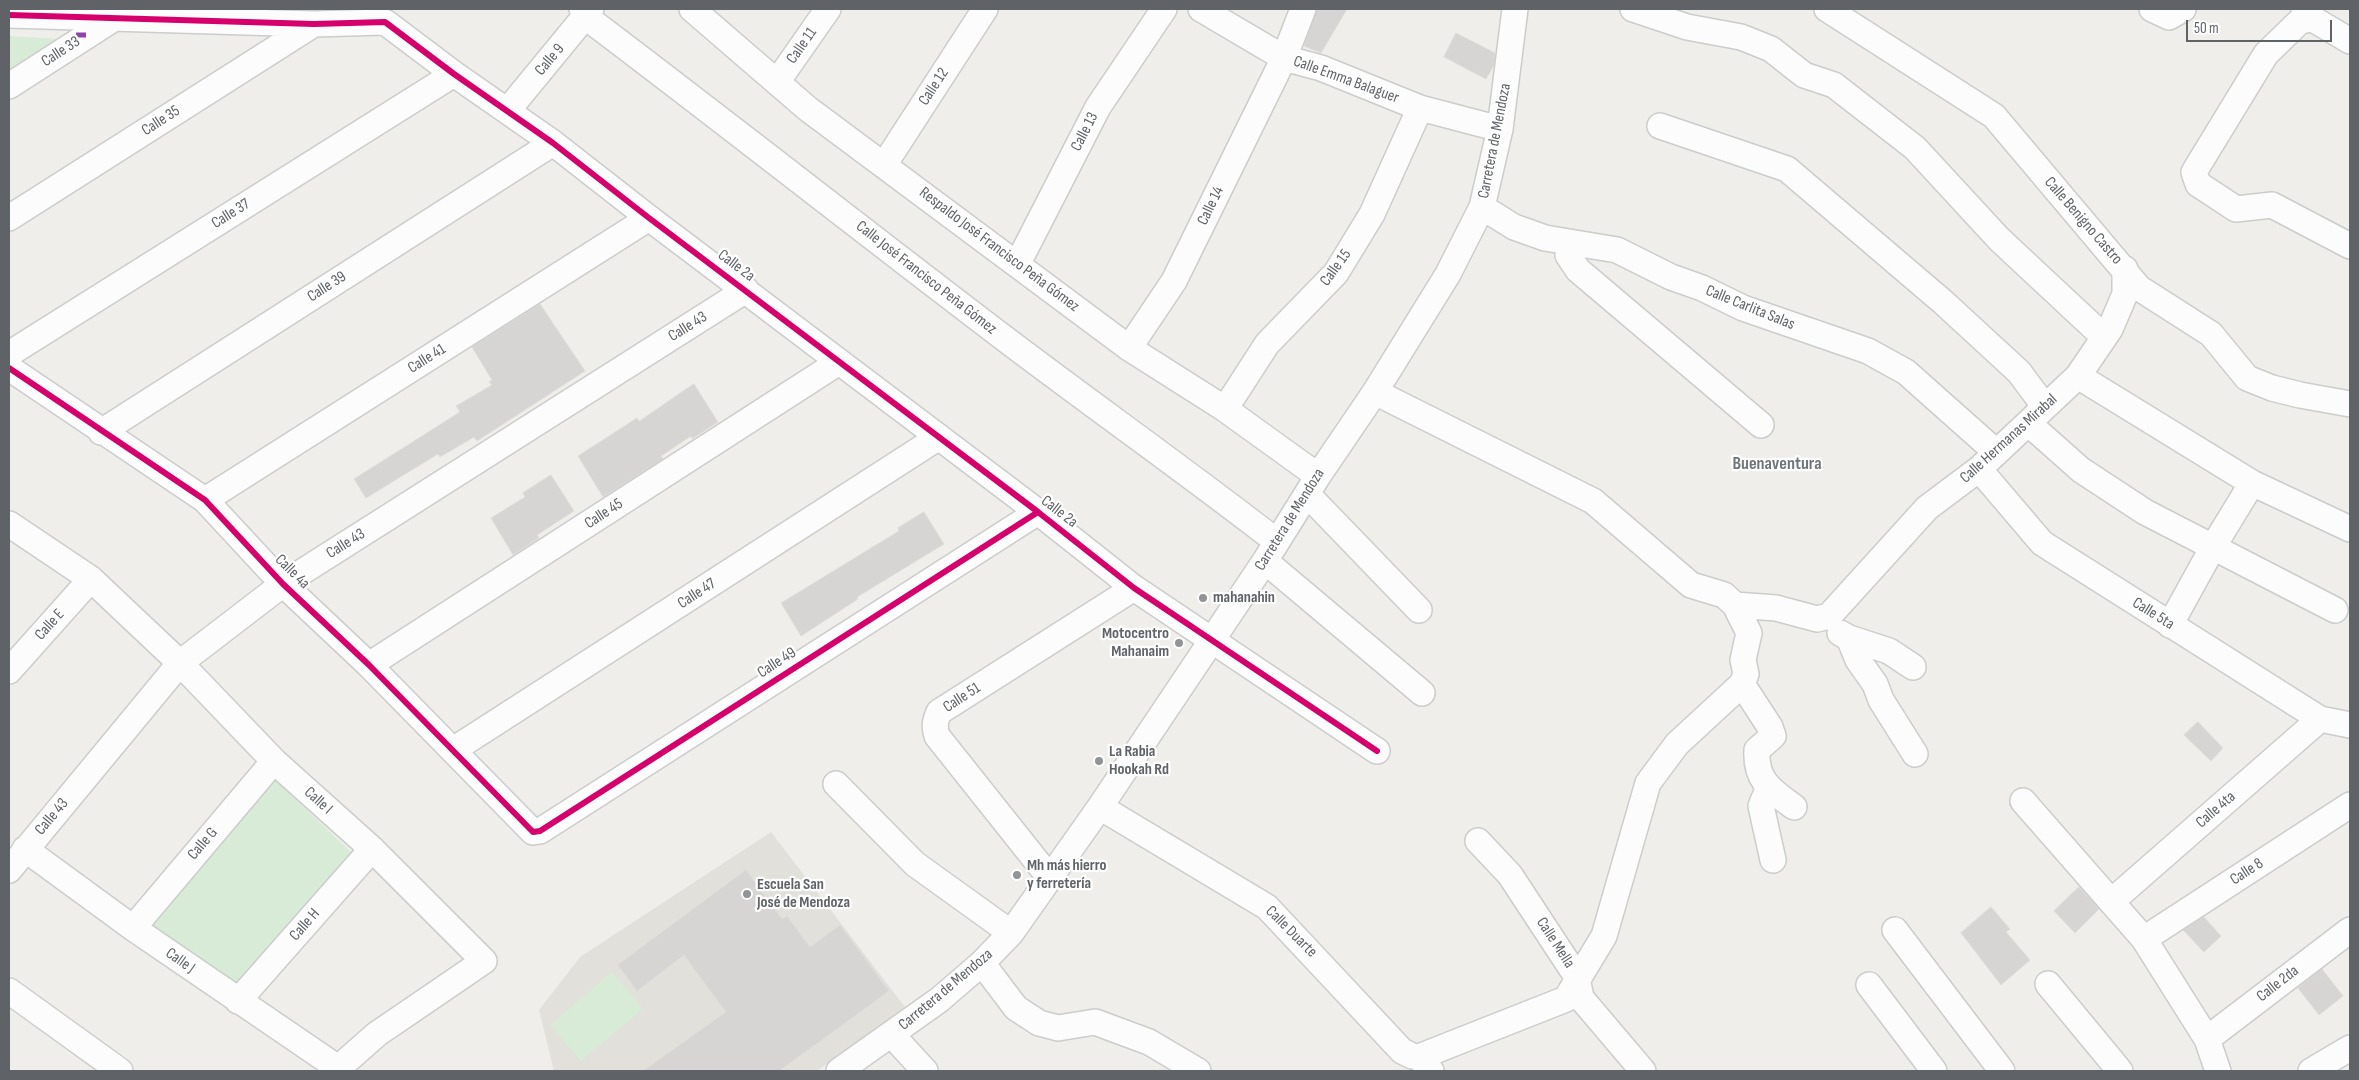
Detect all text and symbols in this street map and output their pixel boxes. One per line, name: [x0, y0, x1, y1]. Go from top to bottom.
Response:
scale bar: [2189, 10, 2335, 42]
text: 50 m: [2194, 19, 2219, 38]
street label: Calle 11: [783, 24, 821, 68]
street label: Calle 33: [38, 33, 84, 71]
street label: Calle 9: [531, 40, 569, 80]
street label: Calle Emma Balaguer: [1291, 52, 1401, 108]
street label: Calle 12: [915, 65, 953, 109]
street label: Carretera de Mendoza: [1474, 82, 1516, 200]
street label: Calle 35: [138, 102, 184, 140]
street label: Calle 13: [1067, 109, 1103, 155]
street label: Calle Benigno Castro: [2040, 173, 2126, 269]
street label: Calle 14: [1193, 183, 1229, 229]
street label: Respaldo José Francisco Peña Gómez: [915, 184, 1083, 316]
street label: Calle 37: [208, 195, 254, 233]
street label: Calle José Francisco Peña Gómez: [852, 217, 1000, 339]
street label: Calle 2a: [714, 246, 758, 286]
street label: Calle 15: [1316, 246, 1356, 290]
street label: Calle 39: [304, 267, 350, 307]
street label: Calle Carlita Salas: [1703, 281, 1797, 335]
street label: Calle 43: [665, 308, 711, 346]
street label: Calle 41: [405, 340, 449, 378]
street label: Calle Hermanas Mirabal: [1956, 390, 2062, 488]
district label: Buenaventura: [1732, 453, 1822, 475]
street label: Carretera de Mendoza: [1251, 465, 1329, 575]
street label: Calle 2a: [1037, 492, 1081, 532]
street label: Calle 45: [581, 495, 627, 533]
street label: Calle 43: [323, 525, 369, 563]
street label: Calle 4a: [271, 551, 313, 593]
street label: Calle 47: [674, 575, 720, 613]
place label: mahanahin: [1213, 588, 1275, 608]
marker: mahanahin: [1197, 592, 1209, 604]
street label: Calle 5ta: [2128, 594, 2178, 634]
street label: Calle E: [31, 606, 69, 644]
place label: Motocentro Mahanaim: [1102, 624, 1169, 662]
marker: Motocentro Mahanaim: [1173, 637, 1185, 649]
street label: Calle 49: [754, 643, 800, 683]
street label: Calle 51: [940, 679, 984, 717]
place label: La Rabia Hookah Rd: [1109, 742, 1169, 780]
marker: La Rabia Hookah Rd: [1093, 755, 1105, 767]
street label: Calle I: [300, 783, 336, 819]
street label: Calle 4ta: [2192, 788, 2240, 832]
street label: Calle 43: [31, 795, 73, 839]
street label: Calle G: [184, 824, 222, 864]
street label: Calle 8: [2227, 854, 2267, 890]
place label: Mh más hierro y ferretería: [1027, 856, 1106, 894]
marker: Mh más hierro y ferretería: [1011, 869, 1023, 881]
place label: Escuela San José de Mendoza: [757, 875, 850, 913]
marker: Escuela San José de Mendoza: [741, 888, 753, 900]
street label: Calle Duarte: [1261, 902, 1321, 962]
street label: Calle H: [286, 905, 324, 945]
street label: Calle Mella: [1532, 914, 1578, 972]
street label: Calle J: [161, 944, 199, 978]
street label: Carretera de Mendoza: [895, 945, 997, 1035]
street label: Calle 2da: [2253, 962, 2303, 1006]

